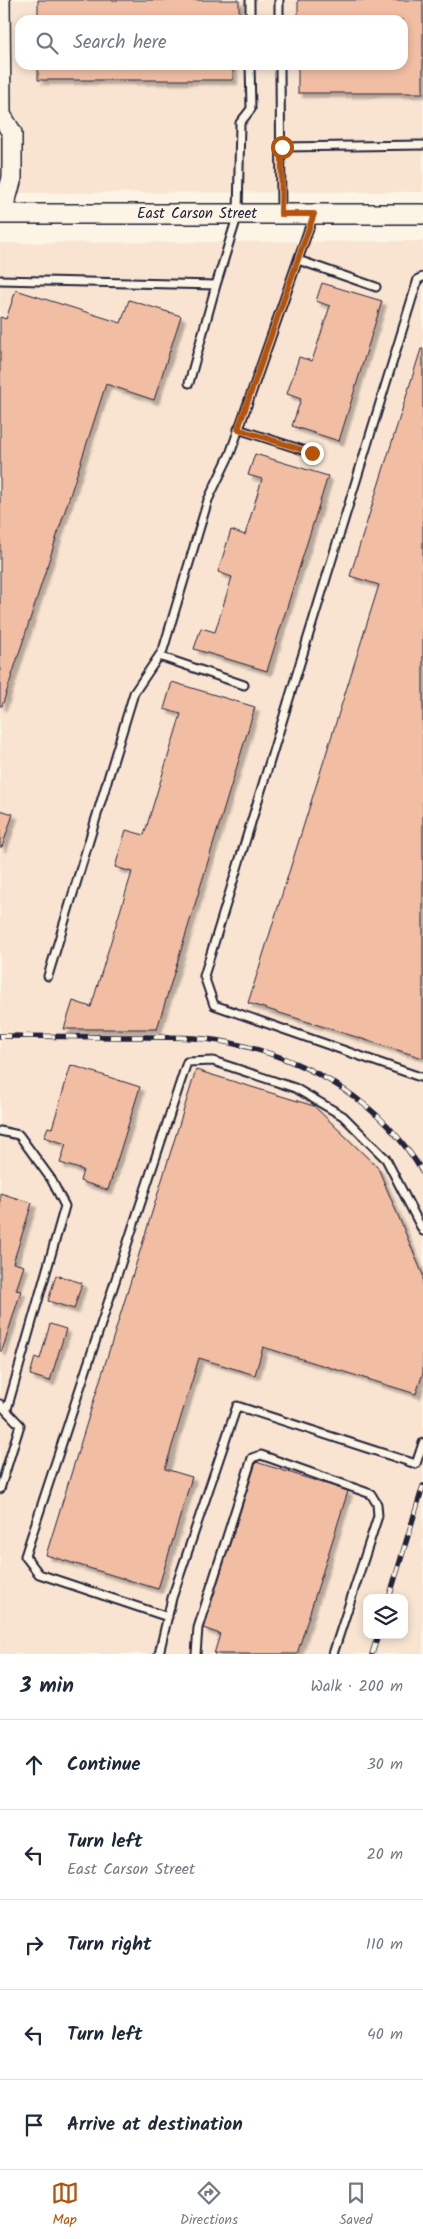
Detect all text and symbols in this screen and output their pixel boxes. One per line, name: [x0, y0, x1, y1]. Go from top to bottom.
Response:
search box: [15, 15, 408, 70]
text: Search here: [73, 28, 167, 58]
icon: search: [33, 29, 61, 57]
route start: [271, 136, 294, 159]
street label: East Carson Street: [137, 202, 257, 226]
route end: [301, 442, 324, 465]
map controls: [363, 1594, 408, 1639]
button: layers: [363, 1594, 408, 1639]
text: 3 min: [20, 1670, 74, 1703]
text: Walk · 200 m: [310, 1674, 403, 1699]
text: Continue: [67, 1750, 140, 1780]
icon: ahead: [20, 1751, 48, 1779]
text: 30 m: [367, 1752, 403, 1777]
text: Turn left: [67, 1827, 142, 1857]
icon: left: [20, 1841, 48, 1869]
text: 20 m: [367, 1842, 403, 1867]
text: East Carson Street: [67, 1857, 195, 1882]
text: Turn right: [67, 1930, 152, 1960]
icon: right: [20, 1931, 48, 1959]
text: 110 m: [366, 1932, 403, 1957]
text: Turn left: [67, 2020, 142, 2050]
icon: left: [20, 2021, 48, 2049]
text: 40 m: [367, 2022, 403, 2047]
text: Arrive at destination: [67, 2110, 243, 2140]
icon: arrive: [20, 2111, 48, 2139]
tab: Map: [51, 2179, 79, 2231]
tab: Directions: [180, 2179, 238, 2231]
tab: Saved: [339, 2179, 372, 2231]

